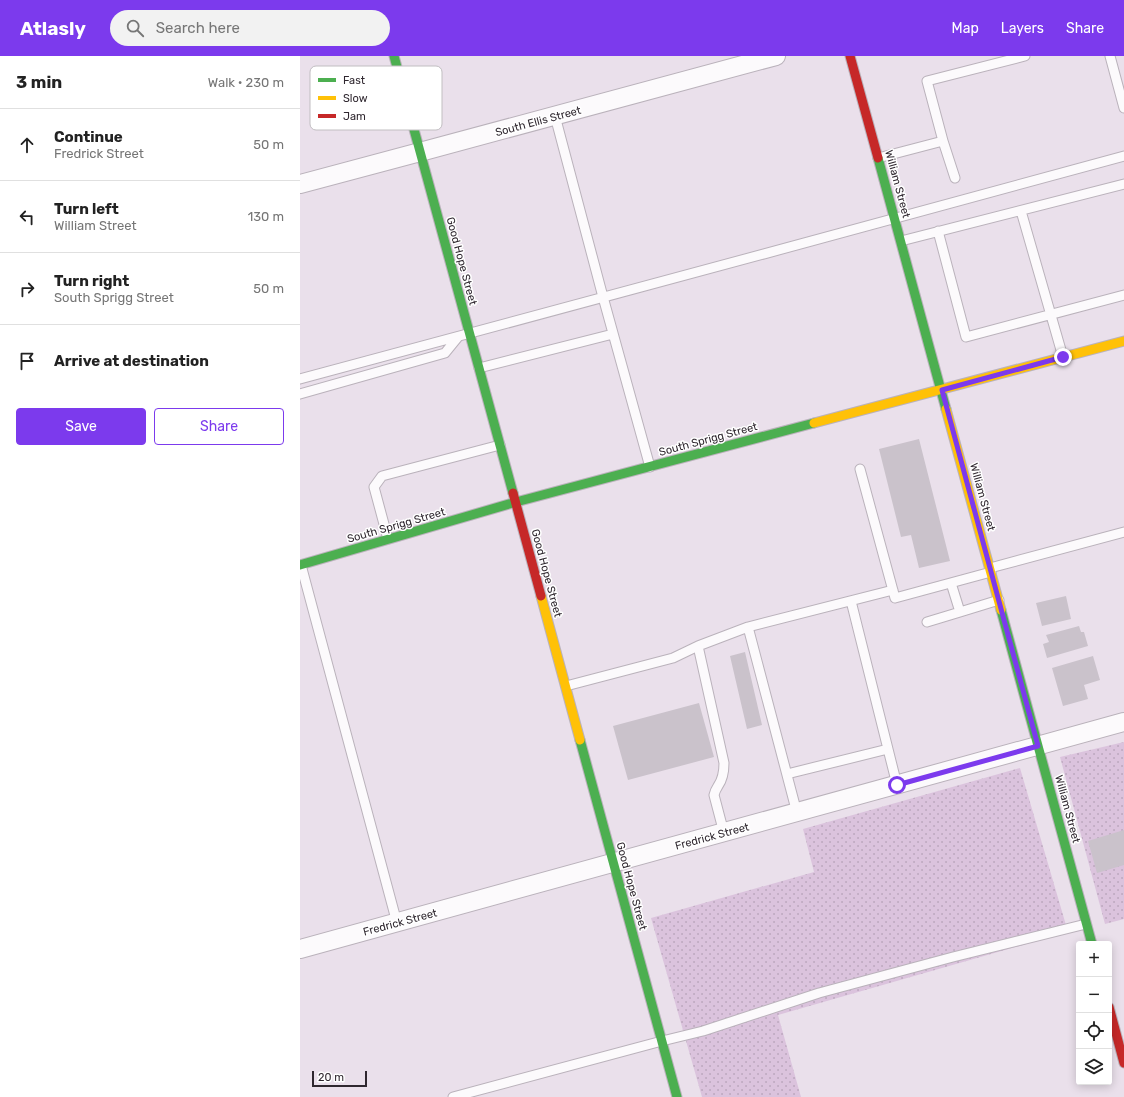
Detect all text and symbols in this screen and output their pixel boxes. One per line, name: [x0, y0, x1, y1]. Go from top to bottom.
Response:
search box: [110, 10, 390, 46]
text: Atlasly: [20, 17, 86, 40]
icon: search: [124, 17, 146, 39]
text: Search here: [156, 19, 240, 37]
text: Map: [952, 20, 979, 37]
text: Layers: [1001, 20, 1044, 37]
text: Share: [1066, 20, 1104, 37]
legend: [310, 66, 442, 130]
text: 3 min: [16, 72, 62, 92]
text: Fast: [343, 74, 366, 87]
text: Walk · 230 m: [208, 75, 284, 90]
text: Slow: [343, 92, 368, 105]
street label: South Ellis Street: [494, 104, 583, 139]
text: Jam: [343, 110, 366, 123]
text: Continue: [54, 128, 123, 146]
icon: ahead: [16, 134, 38, 156]
text: 50 m: [253, 137, 284, 152]
text: Fredrick Street: [54, 146, 144, 161]
street label: William Street: [882, 149, 913, 220]
text: Turn left: [54, 200, 119, 218]
icon: left: [16, 206, 38, 228]
text: 130 m: [248, 209, 284, 224]
street label: Good Hope Street: [443, 216, 480, 307]
text: William Street: [54, 218, 137, 233]
text: Turn right: [54, 272, 129, 290]
icon: right: [16, 278, 38, 300]
text: 50 m: [253, 281, 284, 296]
text: South Sprigg Street: [54, 290, 174, 305]
route end: [1054, 348, 1072, 366]
icon: arrive: [16, 350, 38, 372]
text: Arrive at destination: [54, 352, 209, 370]
button: Save: [16, 408, 146, 445]
button: Share: [154, 408, 284, 445]
street label: South Sprigg Street: [658, 420, 759, 459]
street label: William Street: [967, 462, 998, 533]
street label: South Sprigg Street: [346, 505, 447, 546]
street label: Good Hope Street: [528, 528, 565, 619]
street label: William Street: [1052, 774, 1083, 845]
route start: [888, 776, 906, 794]
street label: Fredrick Street: [674, 820, 751, 853]
street label: Good Hope Street: [613, 841, 650, 932]
street label: Fredrick Street: [362, 906, 439, 939]
map controls: [1076, 941, 1112, 1085]
button: +: [1076, 941, 1112, 977]
button: −: [1076, 977, 1112, 1013]
button: locate: [1076, 1013, 1112, 1049]
button: layers: [1076, 1049, 1112, 1085]
scale bar: [312, 1069, 367, 1088]
text: 20 m: [318, 1071, 344, 1084]

